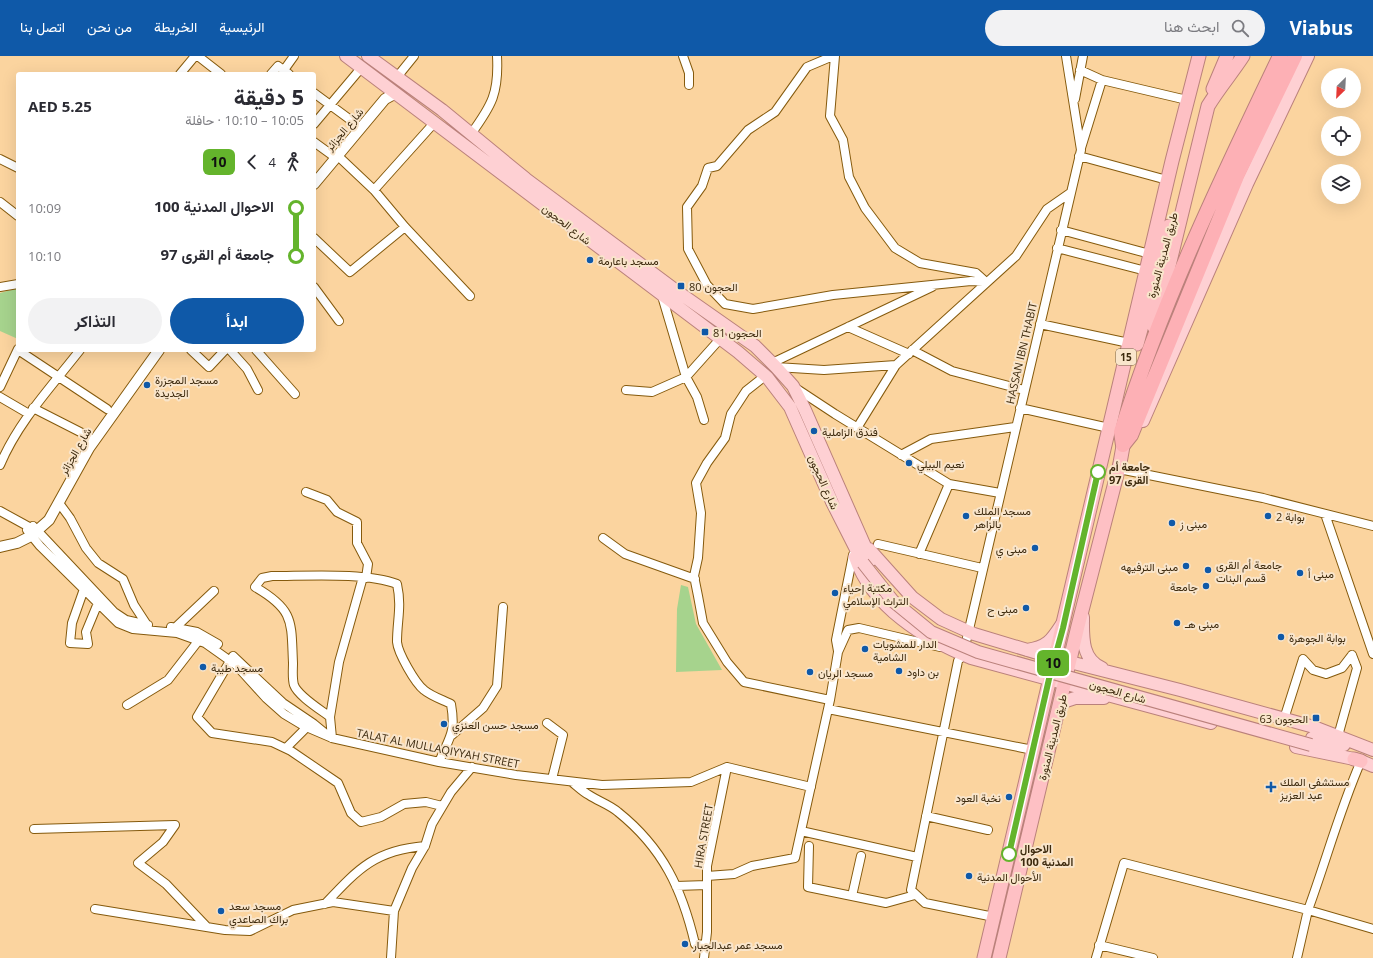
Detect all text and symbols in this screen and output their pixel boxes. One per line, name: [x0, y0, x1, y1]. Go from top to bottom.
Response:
search box: [985, 10, 1265, 46]
text: Viabus: [1289, 15, 1353, 41]
text: ابحث هنا: [1164, 16, 1219, 36]
text: اتصل بنا: [20, 17, 65, 36]
text: من نحن: [87, 17, 132, 36]
text: الخريطة: [154, 17, 197, 36]
text: الرئيسية: [219, 17, 265, 36]
icon: search: [1229, 17, 1251, 39]
north arrow: [1321, 68, 1361, 108]
map controls: [1321, 68, 1361, 204]
text: 5 دقيقة: [234, 81, 304, 111]
text: AED 5.25: [28, 96, 92, 116]
street label: شارع الجزائر: [321, 104, 367, 155]
text: 10:05 – 10:10 · حافلة: [185, 111, 304, 129]
button: locate: [1321, 116, 1361, 156]
icon: back: [241, 151, 263, 173]
icon: walk: [282, 151, 304, 173]
text: 10: [211, 152, 227, 171]
text: 4: [269, 153, 276, 171]
button: layers: [1321, 164, 1361, 204]
text: الاحوال المدنية 100: [154, 196, 274, 216]
text: 10:09: [28, 199, 61, 217]
street label: شارع الحجون: [539, 200, 595, 249]
street label: طريق المدينة المنورة: [1143, 210, 1181, 300]
text: جامعة أم القرى 97: [160, 244, 274, 264]
text: 10:10: [28, 247, 61, 265]
place label: مسجد باعارمة: [598, 253, 659, 268]
marker: مسجد باعارمة: [585, 255, 595, 265]
place label: الحجون 80: [689, 279, 738, 294]
marker: الحجون 80: [676, 281, 686, 291]
button: التذاكر: [28, 298, 162, 344]
button: ابدأ: [170, 298, 304, 344]
street label: HASSAN IBN THABIT: [1002, 301, 1040, 405]
place label: الحجون 81: [713, 325, 762, 340]
marker: الحجون 81: [700, 327, 710, 337]
road number: 15: [1116, 349, 1136, 365]
place label: مسجد المجزرة الجديدة: [155, 372, 218, 400]
marker: مسجد المجزرة الجديدة: [142, 380, 152, 390]
place label: فندق الزاملية: [822, 424, 878, 439]
street label: شارع الجزائر: [55, 425, 95, 479]
marker: فندق الزاملية: [809, 426, 819, 436]
street label: شارع الحجون: [804, 452, 843, 512]
place label: نعيم البيلي: [917, 456, 964, 474]
marker: نعيم البيلي: [904, 458, 914, 468]
place label: جامعة أم القرى 97: [1109, 459, 1151, 487]
marker: جامعة أم القرى 97: [1090, 464, 1106, 480]
place label: مسجد الملك بالزاهر: [973, 503, 1031, 531]
place label: بوابة 2: [1276, 509, 1305, 524]
marker: مسجد الملك بالزاهر: [961, 511, 971, 521]
marker: بوابة 2: [1263, 511, 1273, 521]
place label: مبنى ز: [1179, 516, 1207, 531]
marker: مبنى ز: [1167, 518, 1177, 528]
place label: مبنى ي: [996, 541, 1027, 559]
marker: مبنى ي: [1030, 543, 1040, 553]
place label: جامعة أم القرى قسم البنات: [1216, 557, 1282, 586]
place label: مبنى الترفيهه: [1121, 559, 1178, 574]
marker: مبنى الترفيهه: [1181, 561, 1191, 571]
marker: جامعة أم القرى قسم البنات: [1203, 565, 1213, 575]
place label: مبنى أ: [1308, 566, 1334, 581]
marker: مبنى أ: [1295, 568, 1305, 578]
place label: جامعة: [1170, 579, 1198, 594]
place label: مكتبة إحياء التراث الإسلامي: [843, 580, 909, 611]
marker: جامعة: [1201, 581, 1211, 591]
marker: مكتبة إحياء التراث الإسلامي: [830, 588, 840, 598]
place label: مبنى ح: [987, 601, 1018, 617]
marker: مبنى ح: [1021, 603, 1031, 613]
place label: مبنى هـ: [1184, 616, 1219, 631]
marker: مبنى هـ: [1172, 618, 1182, 628]
place label: بوابة الجوهرة: [1289, 630, 1346, 645]
marker: بوابة الجوهرة: [1276, 632, 1286, 642]
place label: الدار للمشويات الشامية: [873, 636, 937, 664]
marker: الدار للمشويات الشامية: [860, 644, 870, 654]
line badge: 10: [1035, 650, 1071, 676]
text: 10: [1045, 653, 1061, 672]
place label: مسجد طيبة: [211, 660, 263, 675]
marker: مسجد طيبة: [198, 662, 208, 672]
place label: بن داود: [907, 664, 939, 679]
place label: مسجد الريان: [818, 665, 873, 680]
marker: بن داود: [894, 666, 904, 676]
marker: مسجد الريان: [805, 667, 815, 677]
street label: شارع الحجون: [1088, 676, 1148, 707]
street label: طريق المدينة المنورة: [1034, 692, 1070, 782]
place label: الحجون 63: [1259, 711, 1308, 726]
marker: الحجون 63: [1311, 713, 1321, 723]
place label: مسجد حسن العنزي: [452, 717, 539, 735]
marker: مسجد حسن العنزي: [439, 719, 449, 729]
street label: TALAT AL MULLAQIYYAH STREET: [355, 725, 521, 771]
place label: مستشفى الملك عبد العزيز: [1279, 774, 1350, 802]
marker: مستشفى الملك عبد العزيز: [1265, 781, 1277, 793]
place label: نخبة العود: [956, 790, 1001, 805]
marker: نخبة العود: [1004, 792, 1014, 802]
street label: HIRA STREET: [690, 803, 716, 869]
place label: الاحوال المدنية 100: [1020, 841, 1073, 869]
marker: الاحوال المدنية 100: [1001, 846, 1017, 862]
place label: الأحوال المدنية: [977, 869, 1041, 884]
marker: الأحوال المدنية: [964, 871, 974, 881]
place label: مسجد سعد براك الصاعدي: [229, 898, 288, 929]
marker: مسجد سعد براك الصاعدي: [216, 906, 226, 916]
place label: مسجد عمر عبدالجبار: [692, 937, 783, 952]
marker: مسجد عمر عبدالجبار: [680, 939, 690, 949]

